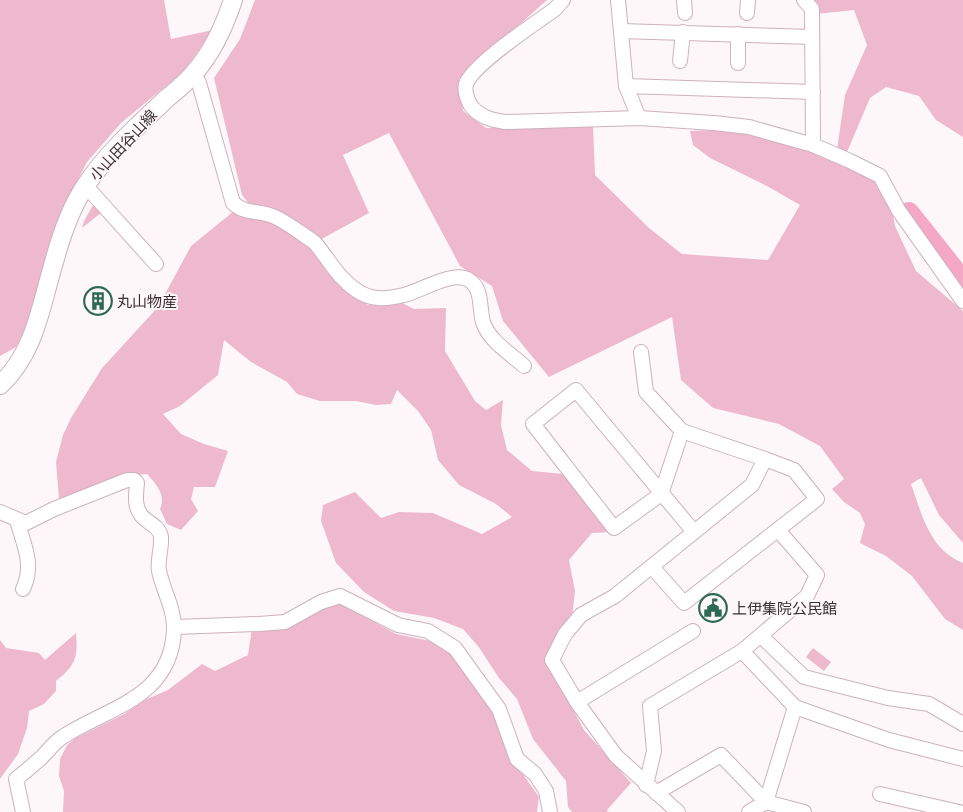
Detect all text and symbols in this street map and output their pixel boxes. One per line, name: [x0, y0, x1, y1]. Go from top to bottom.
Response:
street label: 小山田谷山線: [85, 105, 161, 185]
building icon: 丸山物産: [83, 286, 113, 316]
place label: 丸山物産: [117, 291, 177, 312]
public building icon: 上伊集院公民館: [698, 593, 728, 623]
place label: 上伊集院公民館: [732, 598, 837, 619]

